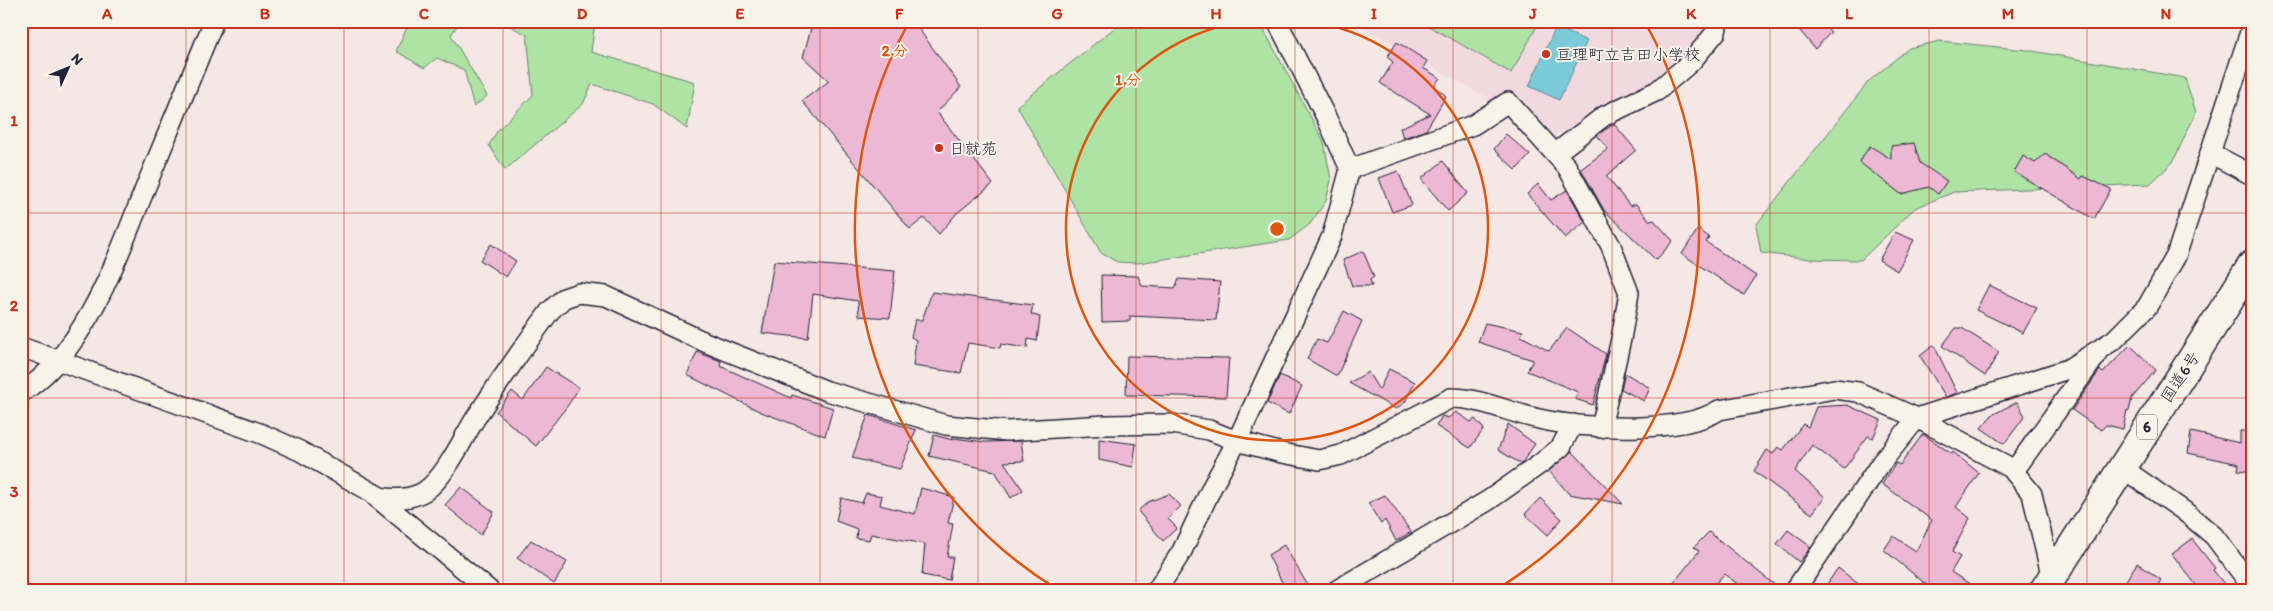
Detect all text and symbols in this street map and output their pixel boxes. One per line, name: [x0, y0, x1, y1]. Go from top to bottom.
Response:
text: A: [101, 4, 113, 23]
text: B: [260, 4, 271, 23]
text: C: [419, 4, 430, 23]
text: D: [577, 4, 588, 23]
text: E: [736, 4, 745, 23]
text: F: [895, 4, 904, 23]
text: G: [1051, 4, 1063, 23]
text: H: [1210, 4, 1222, 23]
text: I: [1371, 4, 1377, 23]
text: J: [1528, 4, 1537, 23]
text: K: [1686, 4, 1697, 23]
text: L: [1845, 4, 1854, 23]
text: M: [2002, 4, 2014, 23]
text: N: [2161, 4, 2171, 23]
north arrow: [42, 42, 92, 92]
text: 2 分: [882, 42, 908, 60]
place label: 亘理町立吉田小学校: [1556, 45, 1700, 64]
marker: 亘理町立吉田小学校: [1540, 48, 1552, 60]
text: N: [68, 50, 86, 69]
text: 1 分: [1115, 71, 1141, 89]
text: 1: [10, 111, 18, 130]
place label: 日就苑: [949, 139, 997, 158]
marker: 日就苑: [933, 142, 945, 154]
centre of rings: [1268, 220, 1286, 238]
text: 2: [10, 296, 19, 315]
street label: 国道6号: [2157, 348, 2203, 406]
road number: 6: [2137, 414, 2157, 440]
text: 3: [10, 482, 19, 501]

